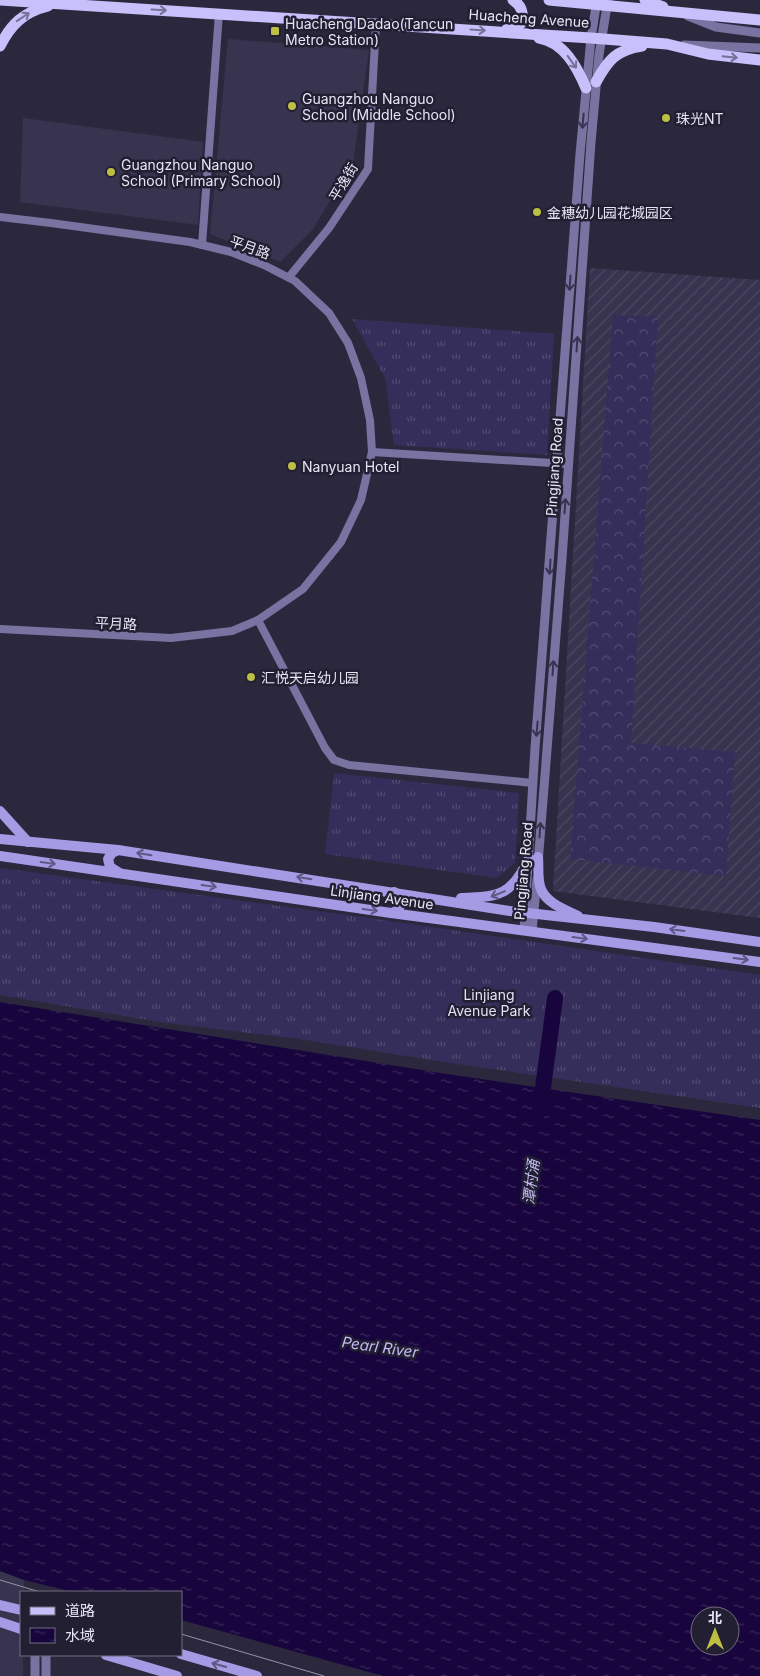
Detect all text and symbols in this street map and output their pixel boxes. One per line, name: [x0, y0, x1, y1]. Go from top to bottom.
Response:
one-way arrow: [151, 5, 167, 14]
street label: Huacheng Avenue: [468, 5, 590, 31]
one-way arrow: [16, 12, 30, 22]
place label: Huacheng Dadao(Tancun Metro Station): [285, 15, 453, 48]
marker: Huacheng Dadao(Tancun Metro Station): [269, 25, 281, 37]
one-way arrow: [470, 25, 486, 34]
one-way arrow: [722, 52, 738, 62]
one-way arrow: [567, 54, 577, 68]
place label: Guangzhou Nanguo School (Middle School): [302, 90, 456, 123]
marker: Guangzhou Nanguo School (Middle School): [286, 100, 298, 112]
place label: 珠光NT: [676, 110, 724, 127]
marker: 珠光NT: [660, 112, 672, 124]
one-way arrow: [578, 113, 588, 129]
place label: Guangzhou Nanguo School (Primary School): [121, 156, 281, 189]
street label: 平逸街: [325, 160, 361, 204]
marker: Guangzhou Nanguo School (Primary School): [105, 166, 117, 178]
place label: 金穗幼儿园花城园区: [547, 204, 673, 221]
marker: 金穗幼儿园花城园区: [531, 206, 543, 218]
street label: 平月路: [227, 232, 273, 262]
one-way arrow: [566, 275, 575, 291]
one-way arrow: [572, 336, 582, 352]
street label: Pingjiang Road: [542, 417, 566, 517]
place label: Nanyuan Hotel: [302, 458, 400, 475]
marker: Nanyuan Hotel: [286, 460, 298, 472]
one-way arrow: [561, 498, 570, 514]
one-way arrow: [545, 559, 554, 575]
street label: 平月路: [95, 613, 137, 633]
one-way arrow: [548, 660, 557, 676]
place label: 汇悦天启幼儿园: [261, 669, 359, 686]
marker: 汇悦天启幼儿园: [245, 671, 257, 683]
one-way arrow: [532, 721, 542, 737]
street label: Pingjiang Road: [510, 821, 536, 921]
one-way arrow: [536, 822, 545, 838]
one-way arrow: [136, 848, 152, 858]
one-way arrow: [40, 858, 56, 868]
one-way arrow: [297, 873, 313, 883]
one-way arrow: [201, 881, 217, 891]
street label: Linjiang Avenue: [329, 881, 435, 913]
one-way arrow: [491, 890, 506, 899]
one-way arrow: [362, 905, 378, 915]
one-way arrow: [669, 925, 685, 935]
one-way arrow: [572, 933, 588, 943]
one-way arrow: [733, 955, 749, 965]
park label: Linjiang Avenue Park: [447, 986, 531, 1019]
water label: 潭村涌: [519, 1157, 543, 1205]
water label: Pearl River: [341, 1332, 420, 1362]
legend: [20, 1591, 182, 1656]
text: 道路: [65, 1601, 95, 1620]
north arrow: [690, 1606, 740, 1656]
text: 北: [708, 1609, 722, 1626]
text: 水域: [65, 1626, 95, 1645]
one-way arrow: [212, 1660, 228, 1669]

